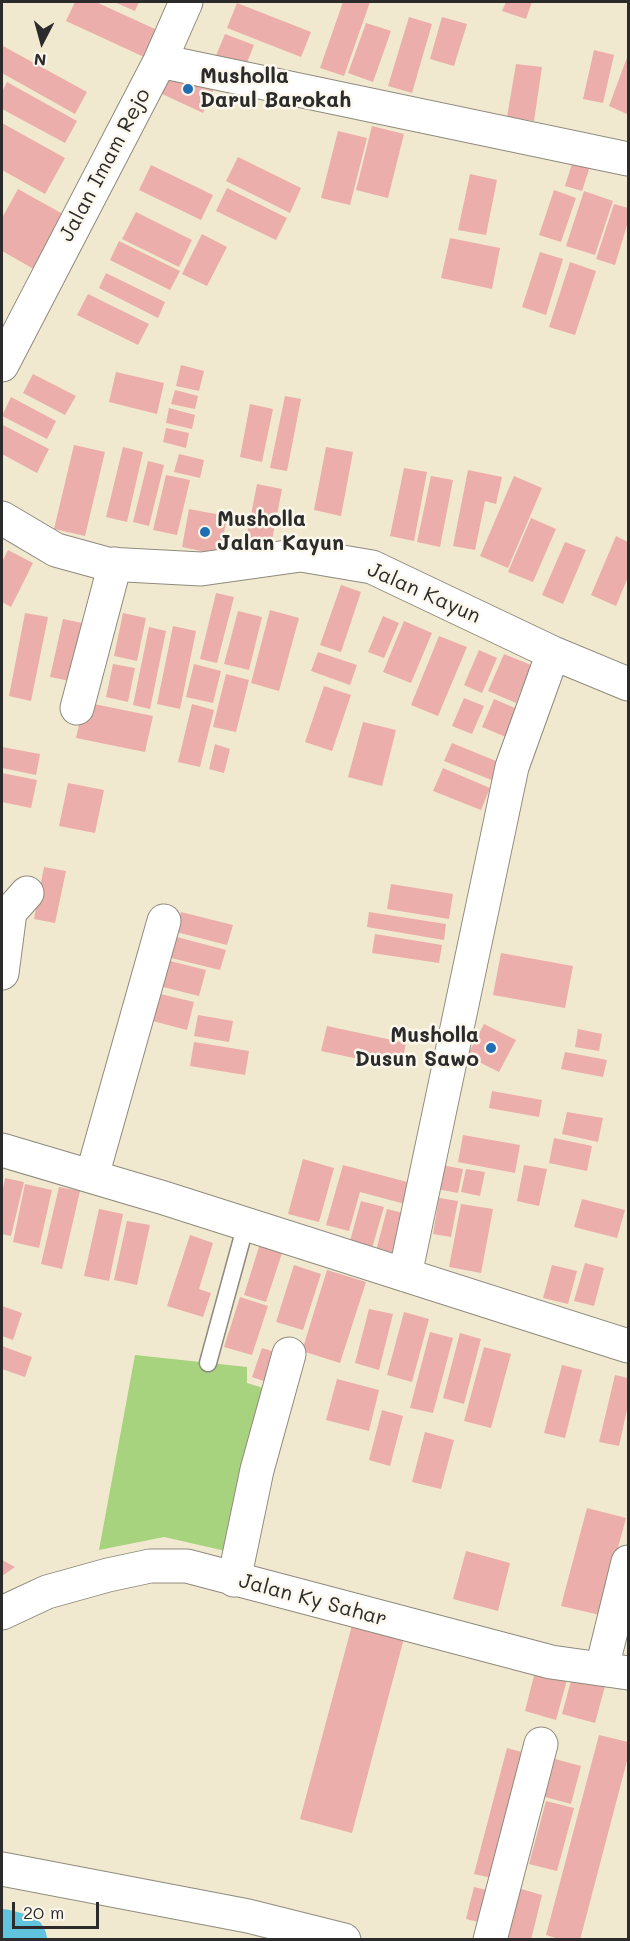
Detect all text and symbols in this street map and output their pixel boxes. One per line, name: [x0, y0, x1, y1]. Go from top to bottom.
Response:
north arrow: [12, 12, 72, 72]
text: N: [33, 49, 47, 71]
place label: Musholla Darul Barokah: [200, 64, 351, 114]
marker: Musholla Darul Barokah: [181, 82, 195, 96]
street label: Jalan Imam Rejo: [54, 84, 156, 246]
place label: Musholla Jalan Kayun: [217, 507, 344, 557]
marker: Musholla Jalan Kayun: [198, 525, 212, 539]
street label: Jalan Kayun: [363, 557, 485, 629]
place label: Musholla Dusun Sawo: [355, 1023, 479, 1073]
marker: Musholla Dusun Sawo: [484, 1041, 498, 1055]
street label: Jalan Ky Sahar: [236, 1568, 390, 1632]
scale bar: [15, 1890, 102, 1928]
text: 20 m: [23, 1900, 64, 1924]

